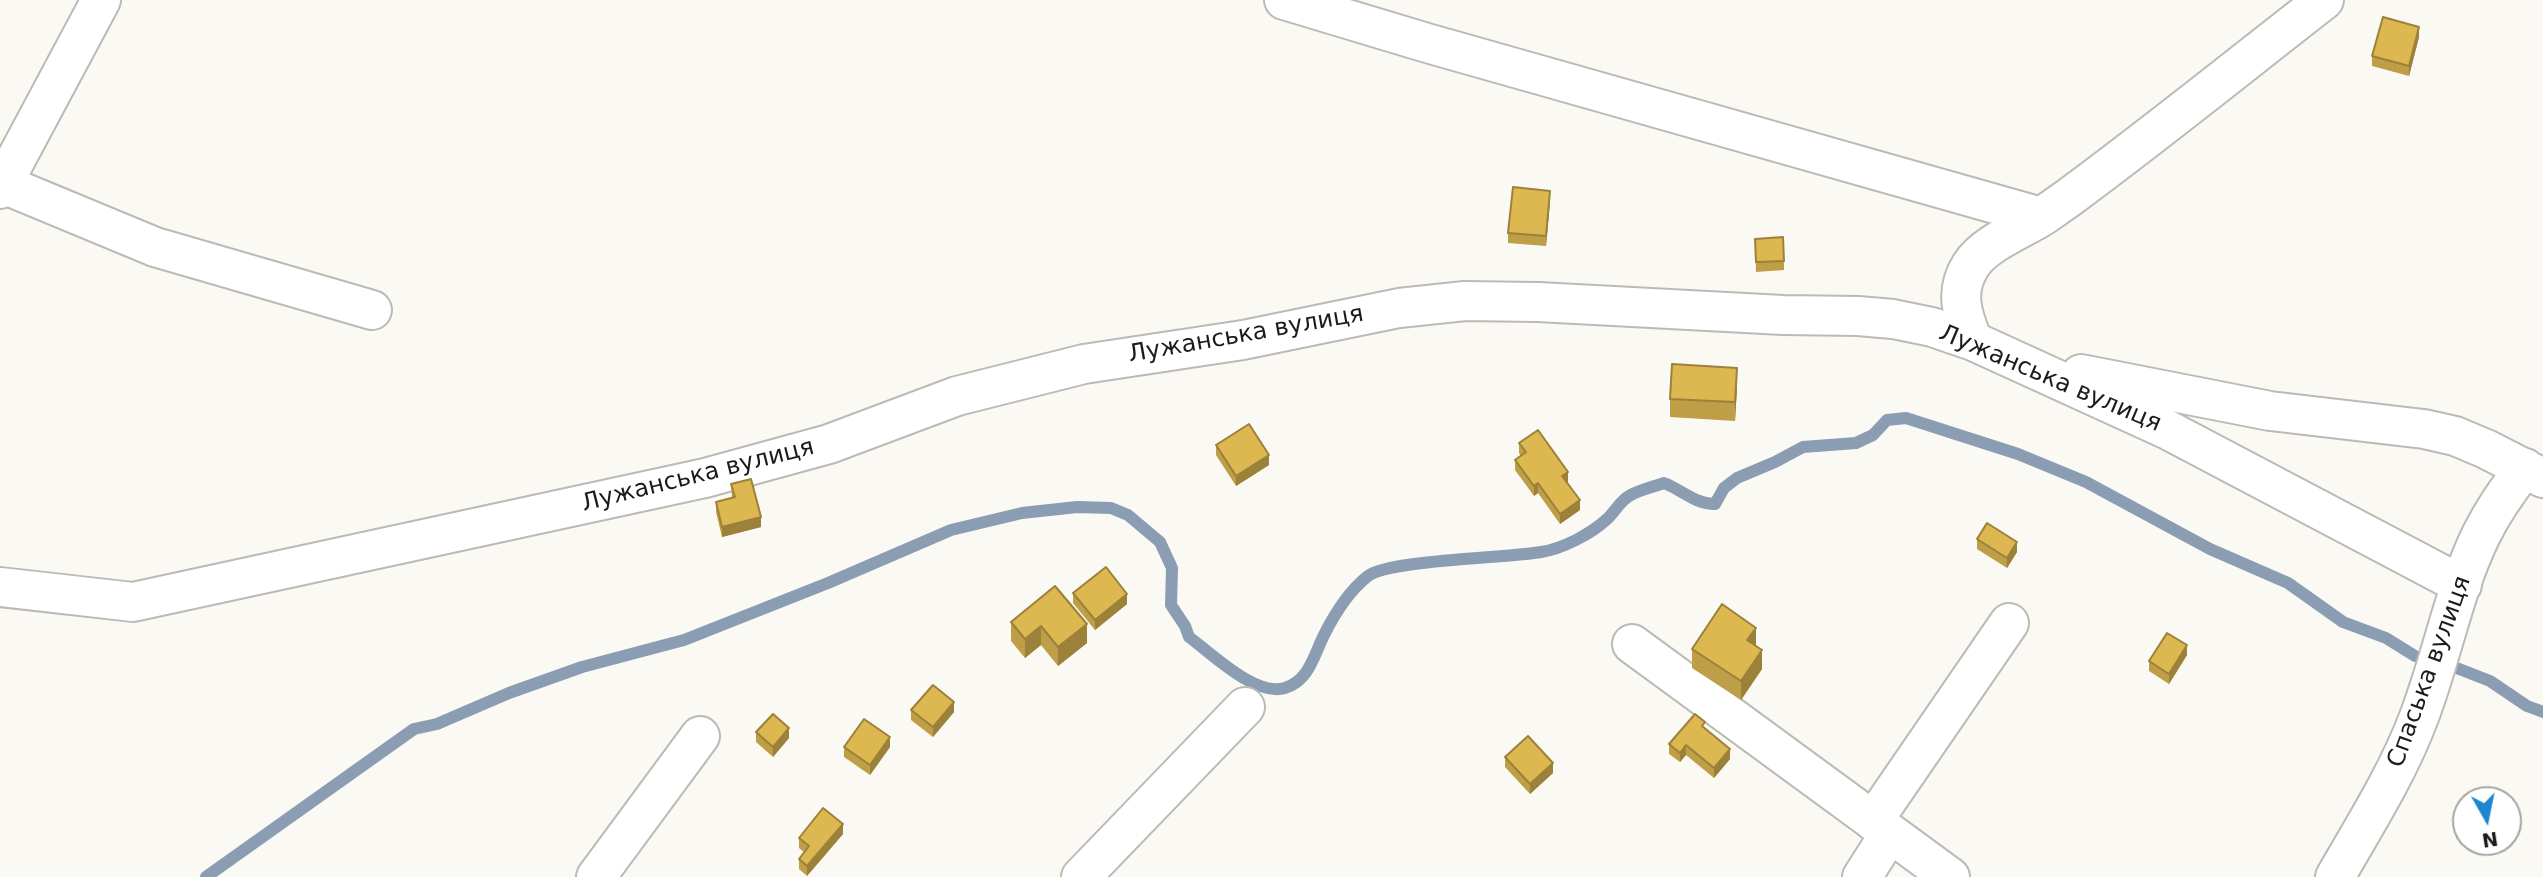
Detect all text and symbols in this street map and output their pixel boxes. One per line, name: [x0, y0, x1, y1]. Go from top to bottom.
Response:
street label: Лужанська вулиця: [1126, 300, 1366, 370]
street label: Лужанська вулиця: [1935, 319, 2165, 439]
street label: Лужанська вулиця: [579, 433, 817, 519]
street label: Спаська вулиця: [2382, 572, 2478, 772]
north arrow: [2452, 786, 2522, 856]
text: N: [2480, 828, 2500, 852]

